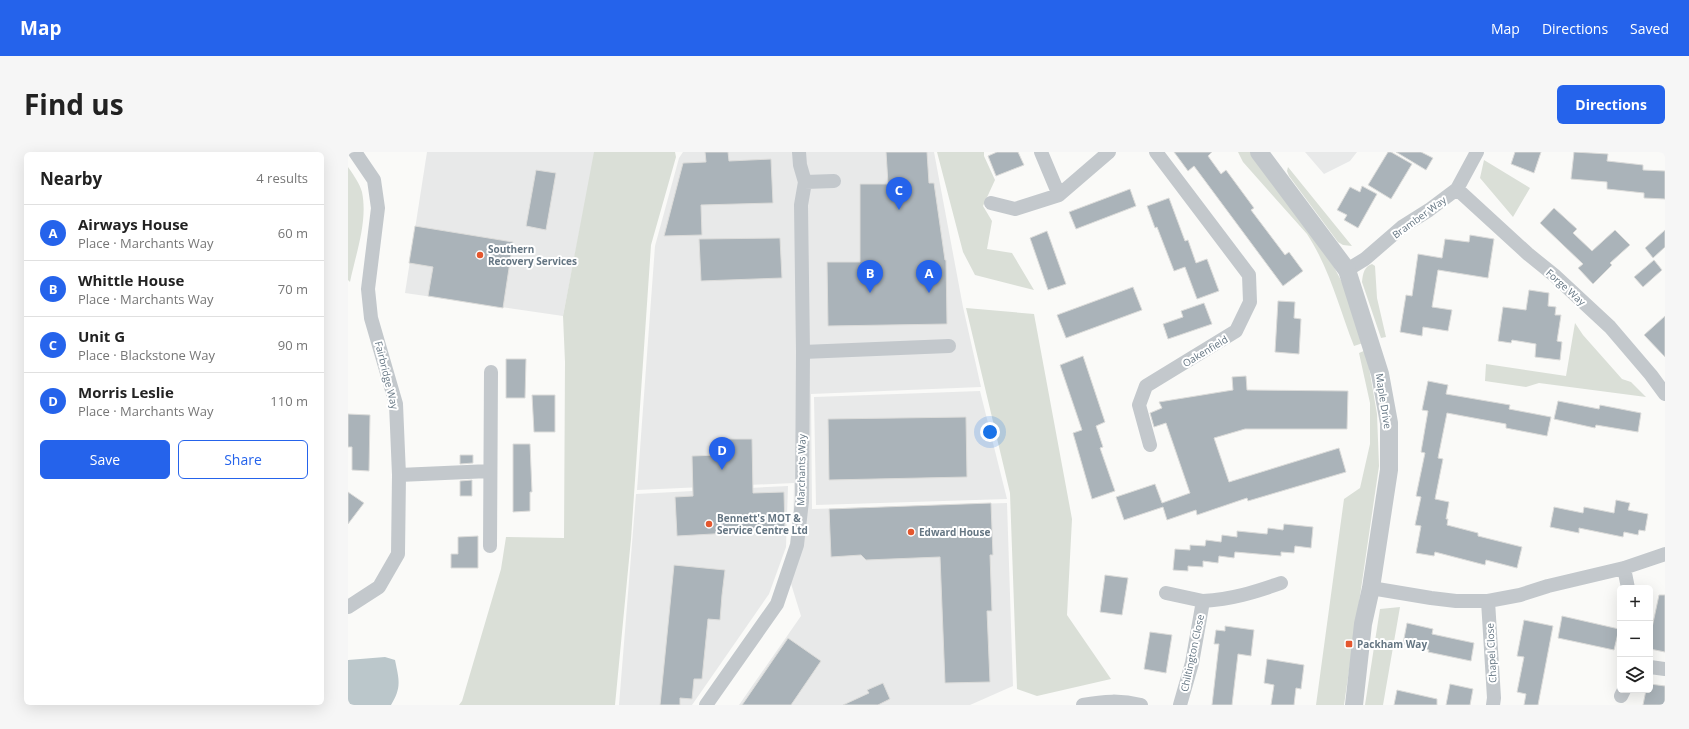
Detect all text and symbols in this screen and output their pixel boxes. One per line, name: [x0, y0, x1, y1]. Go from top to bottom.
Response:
text: Map: [20, 15, 61, 41]
text: Map: [1491, 19, 1520, 38]
text: Directions: [1542, 19, 1608, 38]
text: Saved: [1630, 19, 1669, 38]
text: Find us: [24, 85, 124, 123]
button: Directions: [1557, 85, 1665, 124]
text: Nearby: [40, 167, 102, 190]
text: 4 results: [256, 169, 308, 187]
pin: C: [886, 177, 912, 210]
street label: Bramber Way: [1389, 192, 1450, 241]
text: Airways House: [78, 214, 188, 234]
text: A: [49, 224, 57, 242]
text: 60 m: [278, 224, 308, 242]
text: Place · Marchants Way: [78, 234, 214, 252]
place label: Southern Recovery Services: [488, 242, 577, 268]
marker: Southern Recovery Services: [475, 250, 485, 260]
pin: B: [857, 260, 883, 293]
pin: A: [916, 260, 942, 293]
street label: Forge Way: [1543, 265, 1590, 309]
text: Whittle House: [78, 270, 184, 290]
text: B: [49, 280, 57, 298]
text: 70 m: [278, 280, 308, 298]
text: Place · Marchants Way: [78, 290, 214, 308]
text: Unit G: [78, 326, 125, 346]
street label: Oakenfield: [1180, 332, 1230, 370]
text: C: [49, 336, 57, 354]
text: 90 m: [278, 336, 308, 354]
street label: Fairbridge Way: [372, 340, 402, 411]
text: Place · Blackstone Way: [78, 346, 215, 364]
street label: Maple Drive: [1373, 372, 1395, 430]
text: Morris Leslie: [78, 382, 174, 402]
text: D: [48, 392, 58, 410]
text: 110 m: [270, 392, 308, 410]
text: Place · Marchants Way: [78, 402, 214, 420]
your location: [980, 422, 1000, 442]
street label: Marchants Way: [793, 433, 809, 506]
pin: D: [709, 437, 735, 470]
button: Save: [40, 440, 170, 479]
button: Share: [178, 440, 308, 479]
place label: Bennett's MOT & Service Centre Ltd: [717, 511, 808, 537]
marker: Bennett's MOT & Service Centre Ltd: [704, 519, 714, 529]
place label: Edward House: [919, 525, 990, 539]
marker: Edward House: [906, 527, 916, 537]
map controls: [1617, 585, 1653, 693]
button: +: [1617, 585, 1653, 621]
street label: Chiltington Close: [1177, 613, 1207, 693]
button: −: [1617, 621, 1653, 657]
street label: Chapel Close: [1482, 622, 1500, 683]
place label: Packham Way: [1357, 637, 1427, 651]
marker: Packham Way: [1344, 639, 1354, 649]
button: layers: [1617, 657, 1653, 693]

